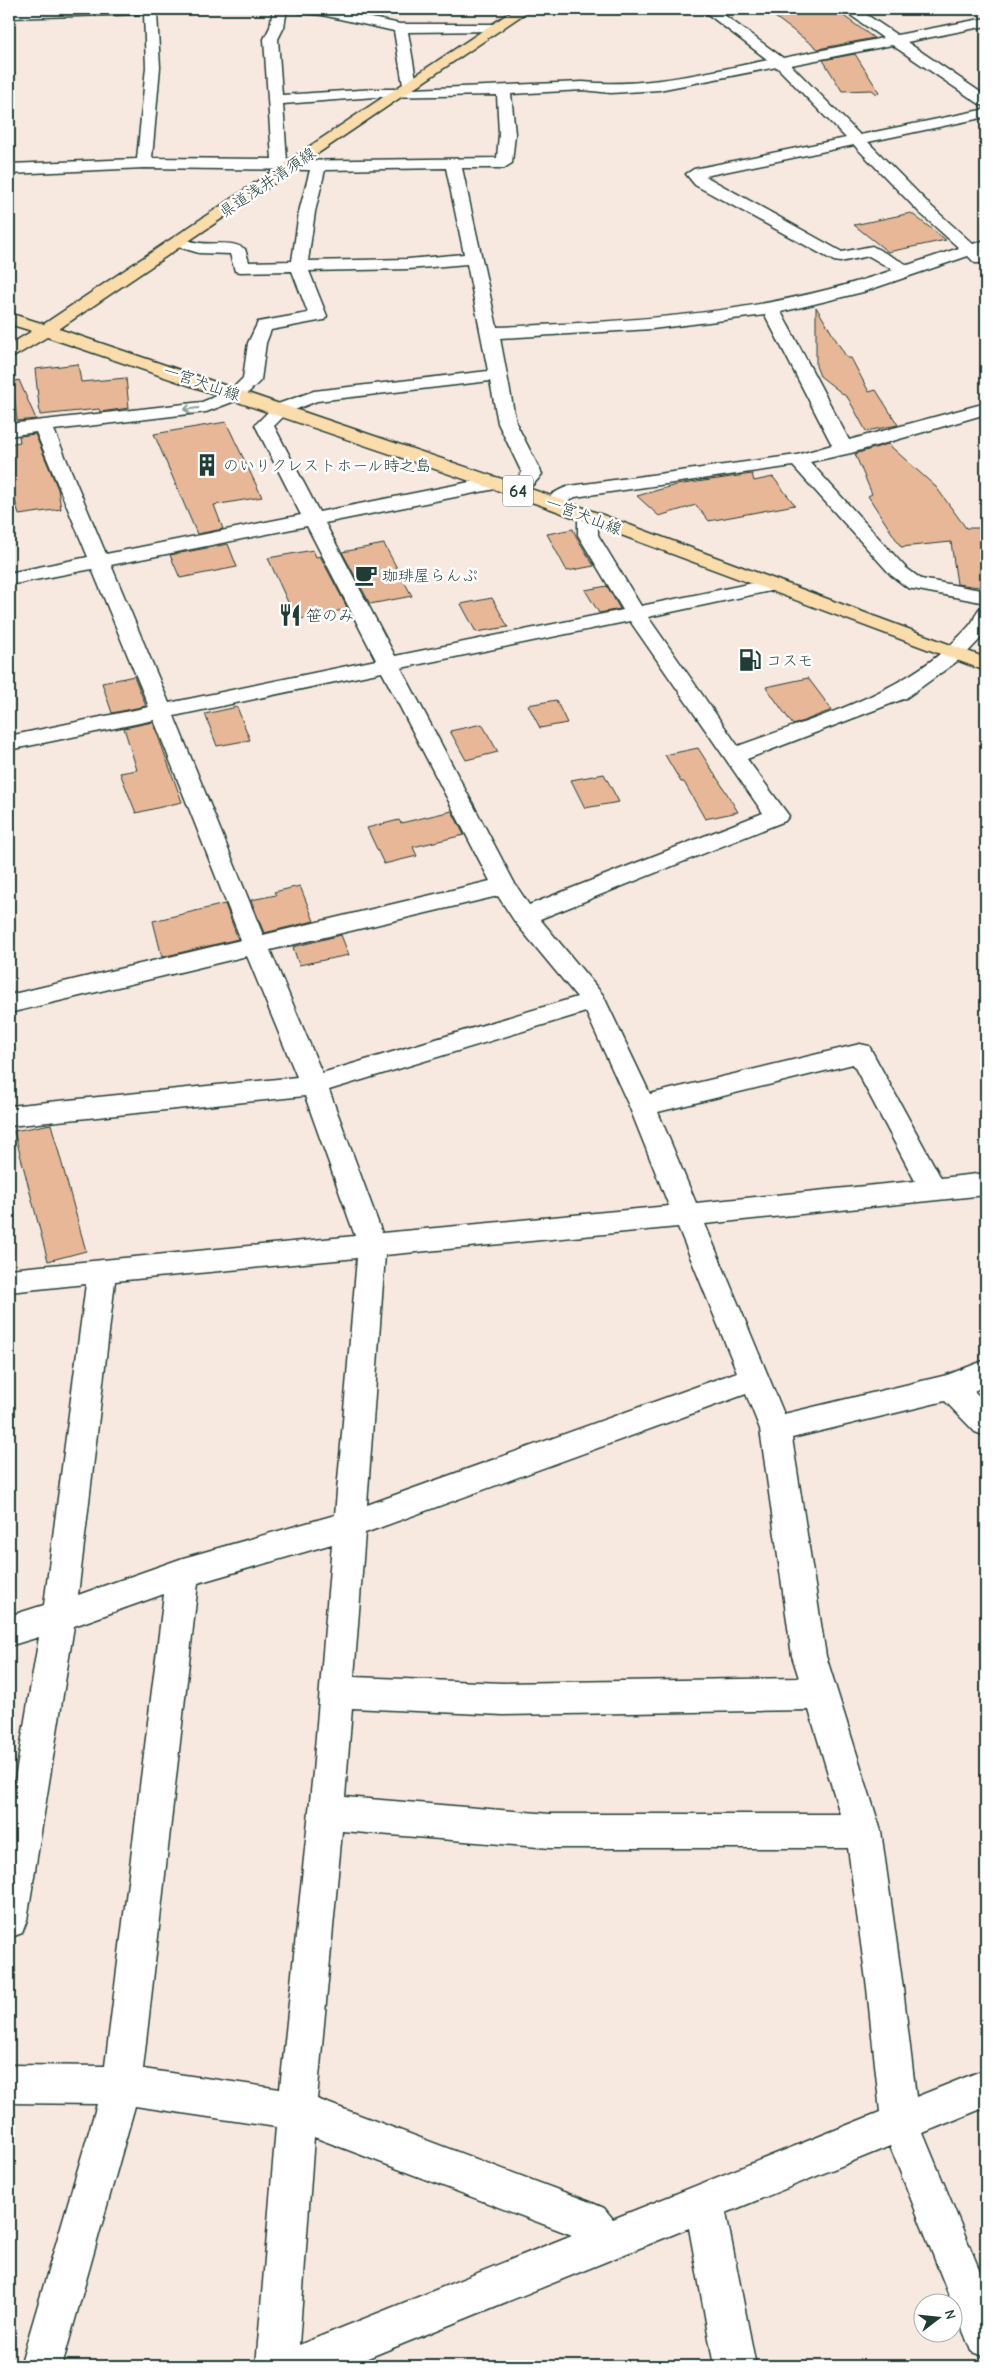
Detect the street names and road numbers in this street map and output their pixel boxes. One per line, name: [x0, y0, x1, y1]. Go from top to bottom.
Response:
street label: 県道浅井清須線: [216, 144, 319, 222]
street label: 一宮犬山線: [161, 361, 242, 404]
road number: 64: [503, 476, 533, 506]
street label: 一宮犬山線: [543, 493, 624, 539]

